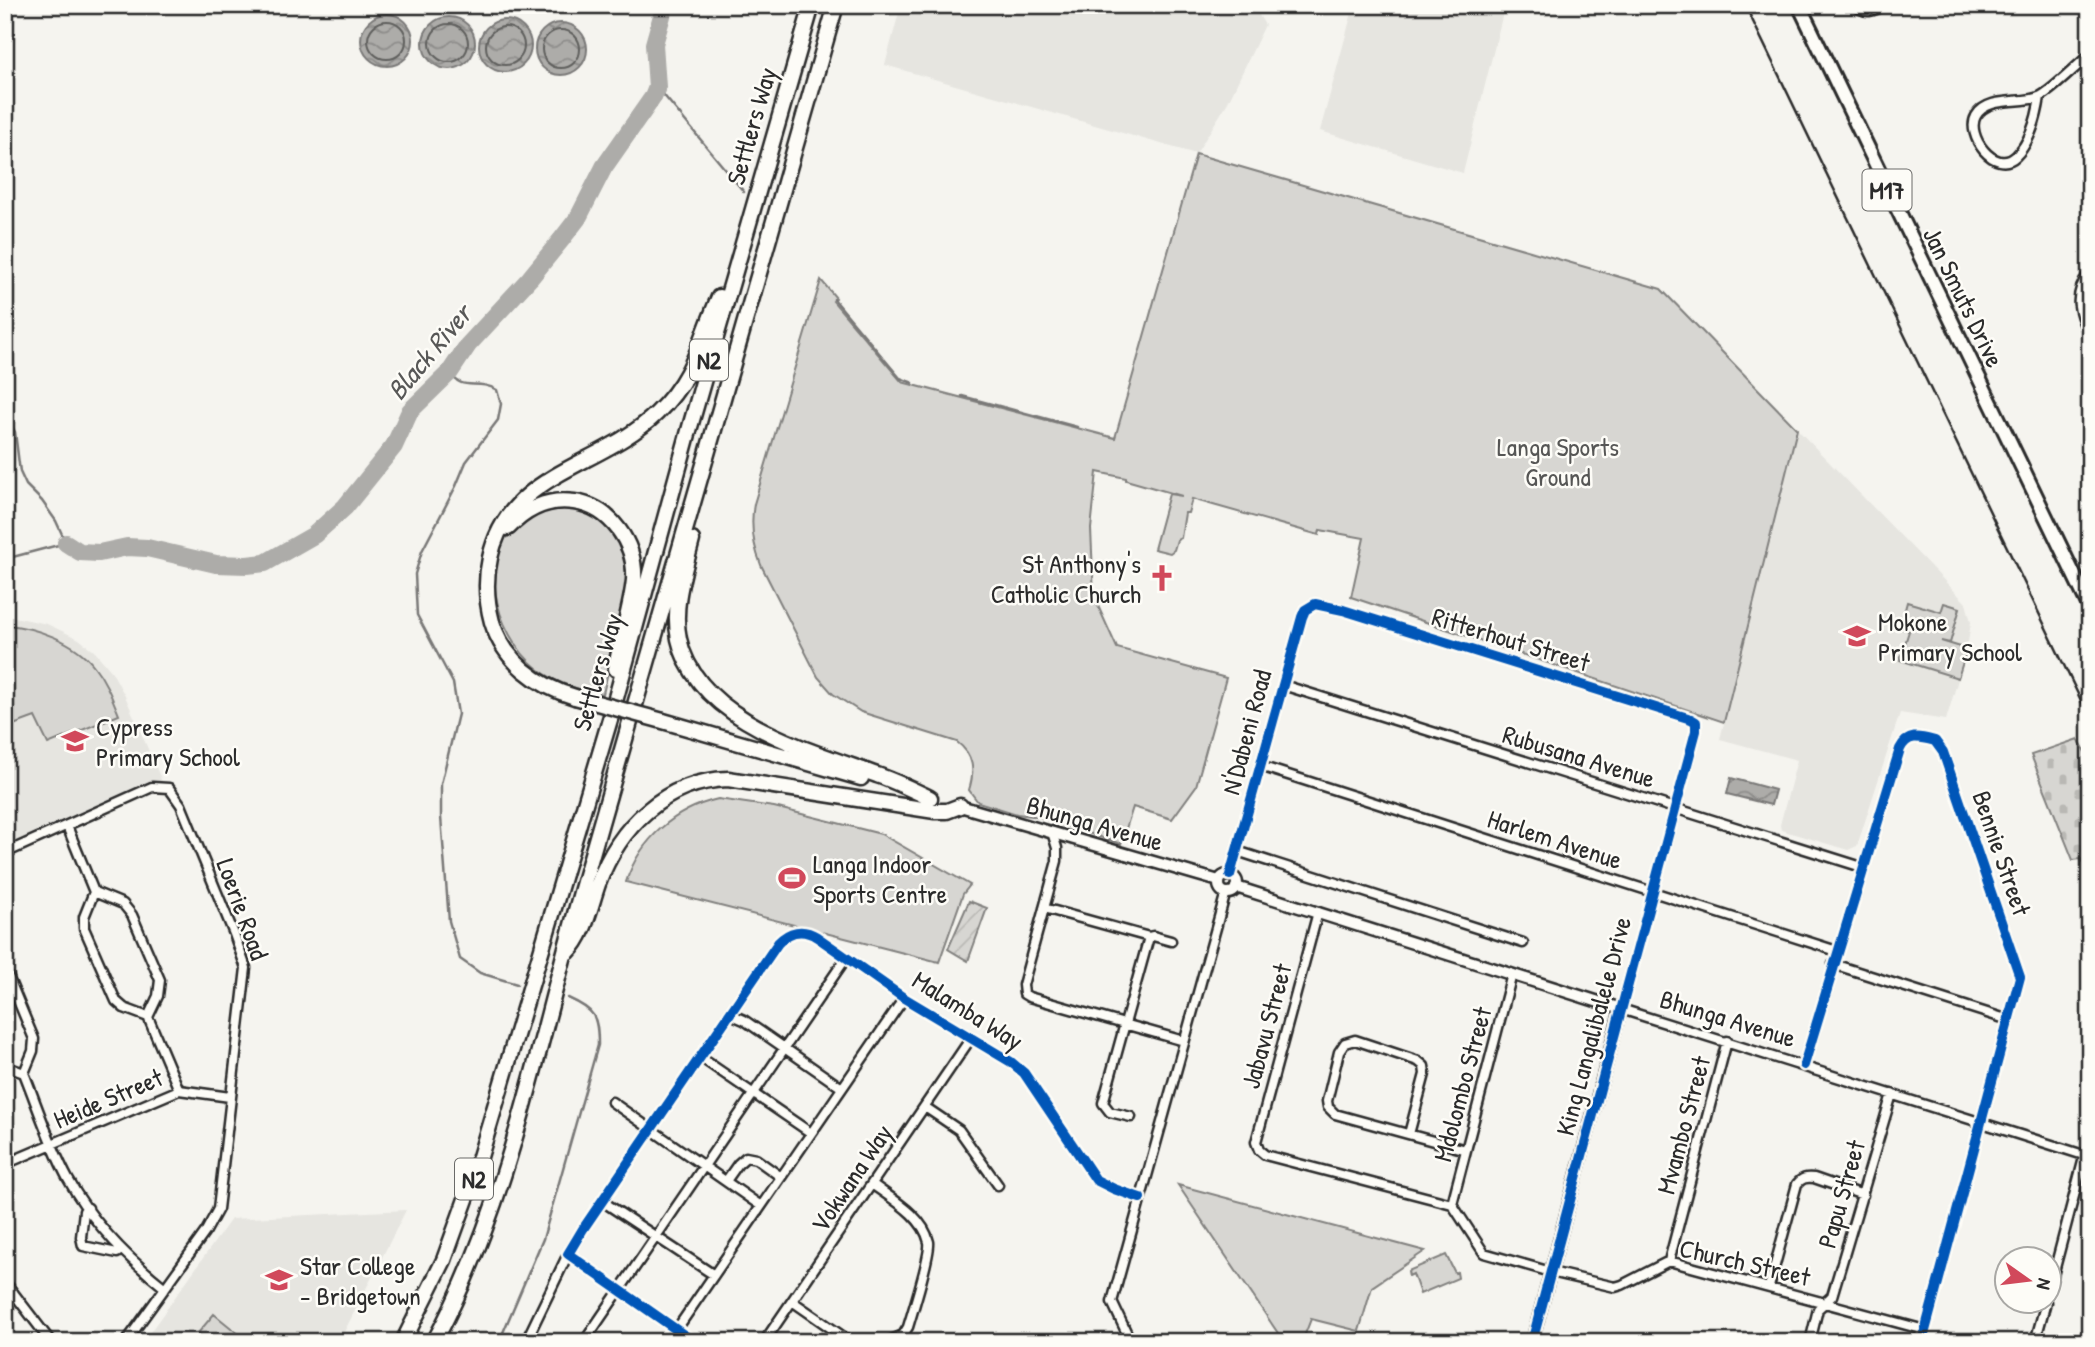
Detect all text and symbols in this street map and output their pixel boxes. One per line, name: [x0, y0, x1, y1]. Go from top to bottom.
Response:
street label: Settlers Way: [718, 63, 784, 189]
road number: M17: [1862, 170, 1912, 210]
street label: Jan Smuts Drive: [1915, 221, 2013, 373]
water label: Black River: [378, 294, 482, 408]
road number: N2: [690, 340, 728, 380]
park label: Langa Sports Ground: [1497, 429, 1619, 494]
place label: St Anthony's Catholic Church: [991, 546, 1141, 611]
church icon: St Anthony's Catholic Church: [1147, 563, 1177, 593]
street label: Ritterhout Street: [1428, 598, 1595, 680]
place label: Mokone Primary School: [1878, 604, 2022, 669]
street label: Settlers Way: [564, 609, 630, 735]
school or university icon: Mokone Primary School: [1842, 621, 1872, 651]
street label: N'Dabeni Road: [1213, 666, 1279, 798]
place label: Cypress Primary School: [96, 709, 240, 774]
street label: Rubusana Avenue: [1499, 716, 1659, 796]
school or university icon: Cypress Primary School: [60, 726, 90, 756]
street label: Bennie Street: [1964, 786, 2040, 921]
street label: Bhunga Avenue: [1023, 787, 1167, 859]
street label: Harlem Avenue: [1483, 801, 1627, 877]
place label: Langa Indoor Sports Centre: [813, 846, 947, 911]
street label: Loerie Road: [209, 854, 277, 964]
sports icon: Langa Indoor Sports Centre: [777, 863, 807, 893]
street label: King Langalibalele Drive: [1547, 913, 1639, 1139]
street label: Jabavu Street: [1233, 959, 1300, 1092]
street label: Malamba Way: [906, 962, 1030, 1058]
street label: Bhunga Avenue: [1656, 981, 1800, 1055]
street label: Mdolombo Street: [1425, 1002, 1500, 1165]
street label: Mvambo Street: [1648, 1051, 1718, 1198]
street label: Heide Street: [48, 1059, 169, 1137]
street label: Vokwana Way: [802, 1117, 900, 1239]
street label: Papu Street: [1809, 1135, 1873, 1252]
road number: N2: [455, 1158, 493, 1199]
street label: Church Street: [1676, 1230, 1815, 1294]
north arrow: [1994, 1246, 2064, 1316]
place label: Star College - Bridgetown: [300, 1248, 421, 1313]
school or university icon: Star College - Bridgetown: [264, 1265, 294, 1295]
text: N: [2031, 1276, 2058, 1292]

